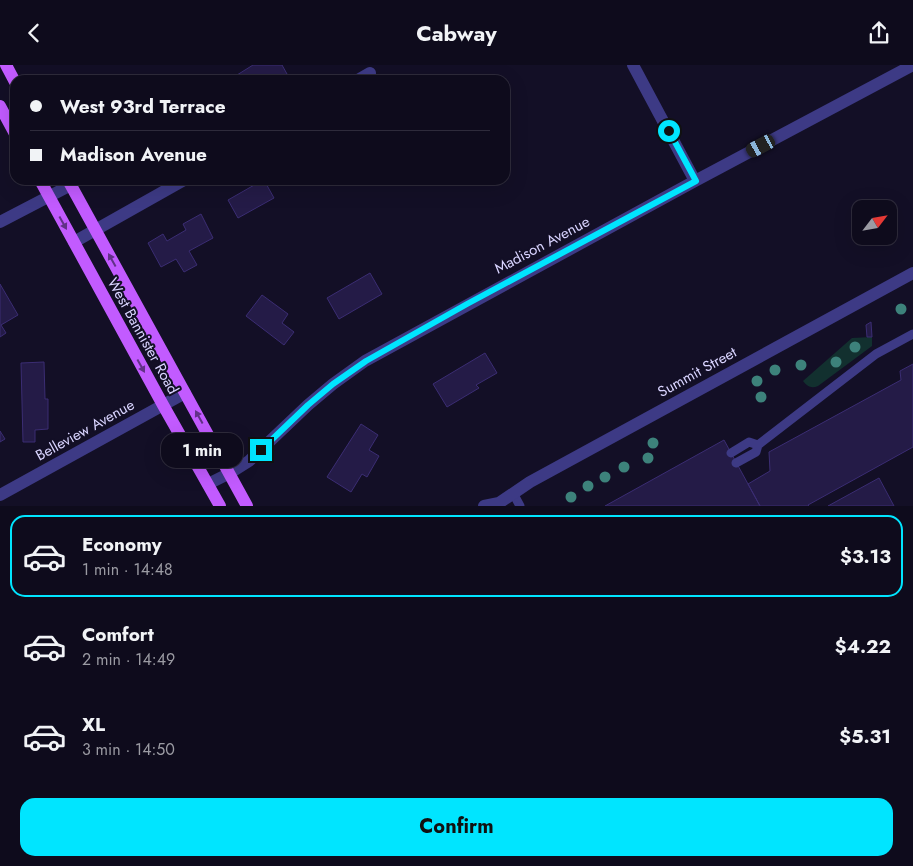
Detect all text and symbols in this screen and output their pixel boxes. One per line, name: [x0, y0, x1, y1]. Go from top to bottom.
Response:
text: Cabway: [416, 17, 497, 49]
icon: back: [20, 19, 48, 47]
icon: share: [865, 19, 893, 47]
text: West 93rd Terrace: [60, 93, 226, 120]
route start: [658, 120, 680, 142]
car: [744, 132, 777, 160]
text: Madison Avenue: [60, 141, 207, 168]
north arrow: [852, 200, 898, 245]
map controls: [852, 200, 897, 245]
street label: Madison Avenue: [490, 210, 594, 279]
one-way arrow: [59, 216, 68, 229]
one-way arrow: [107, 253, 116, 266]
street label: West Bannister Road: [102, 274, 184, 398]
street label: Summit Street: [653, 341, 741, 403]
one-way arrow: [137, 358, 145, 373]
street label: Belleview Avenue: [32, 394, 139, 466]
one-way arrow: [194, 411, 203, 424]
callout: 1 min: [161, 433, 244, 467]
text: 1 min: [182, 439, 222, 462]
route end: [250, 439, 272, 461]
text: Economy: [82, 531, 162, 558]
icon: car: [22, 534, 67, 579]
text: $3.13: [840, 543, 891, 570]
text: 1 min · 14:48: [82, 558, 173, 581]
text: Comfort: [82, 621, 154, 648]
icon: car: [22, 624, 67, 669]
text: $4.22: [835, 633, 891, 660]
text: 2 min · 14:49: [82, 648, 175, 671]
text: XL: [82, 711, 105, 738]
icon: car: [22, 714, 67, 759]
text: $5.31: [839, 723, 891, 750]
text: 3 min · 14:50: [82, 738, 175, 761]
button: Confirm: [20, 798, 893, 856]

